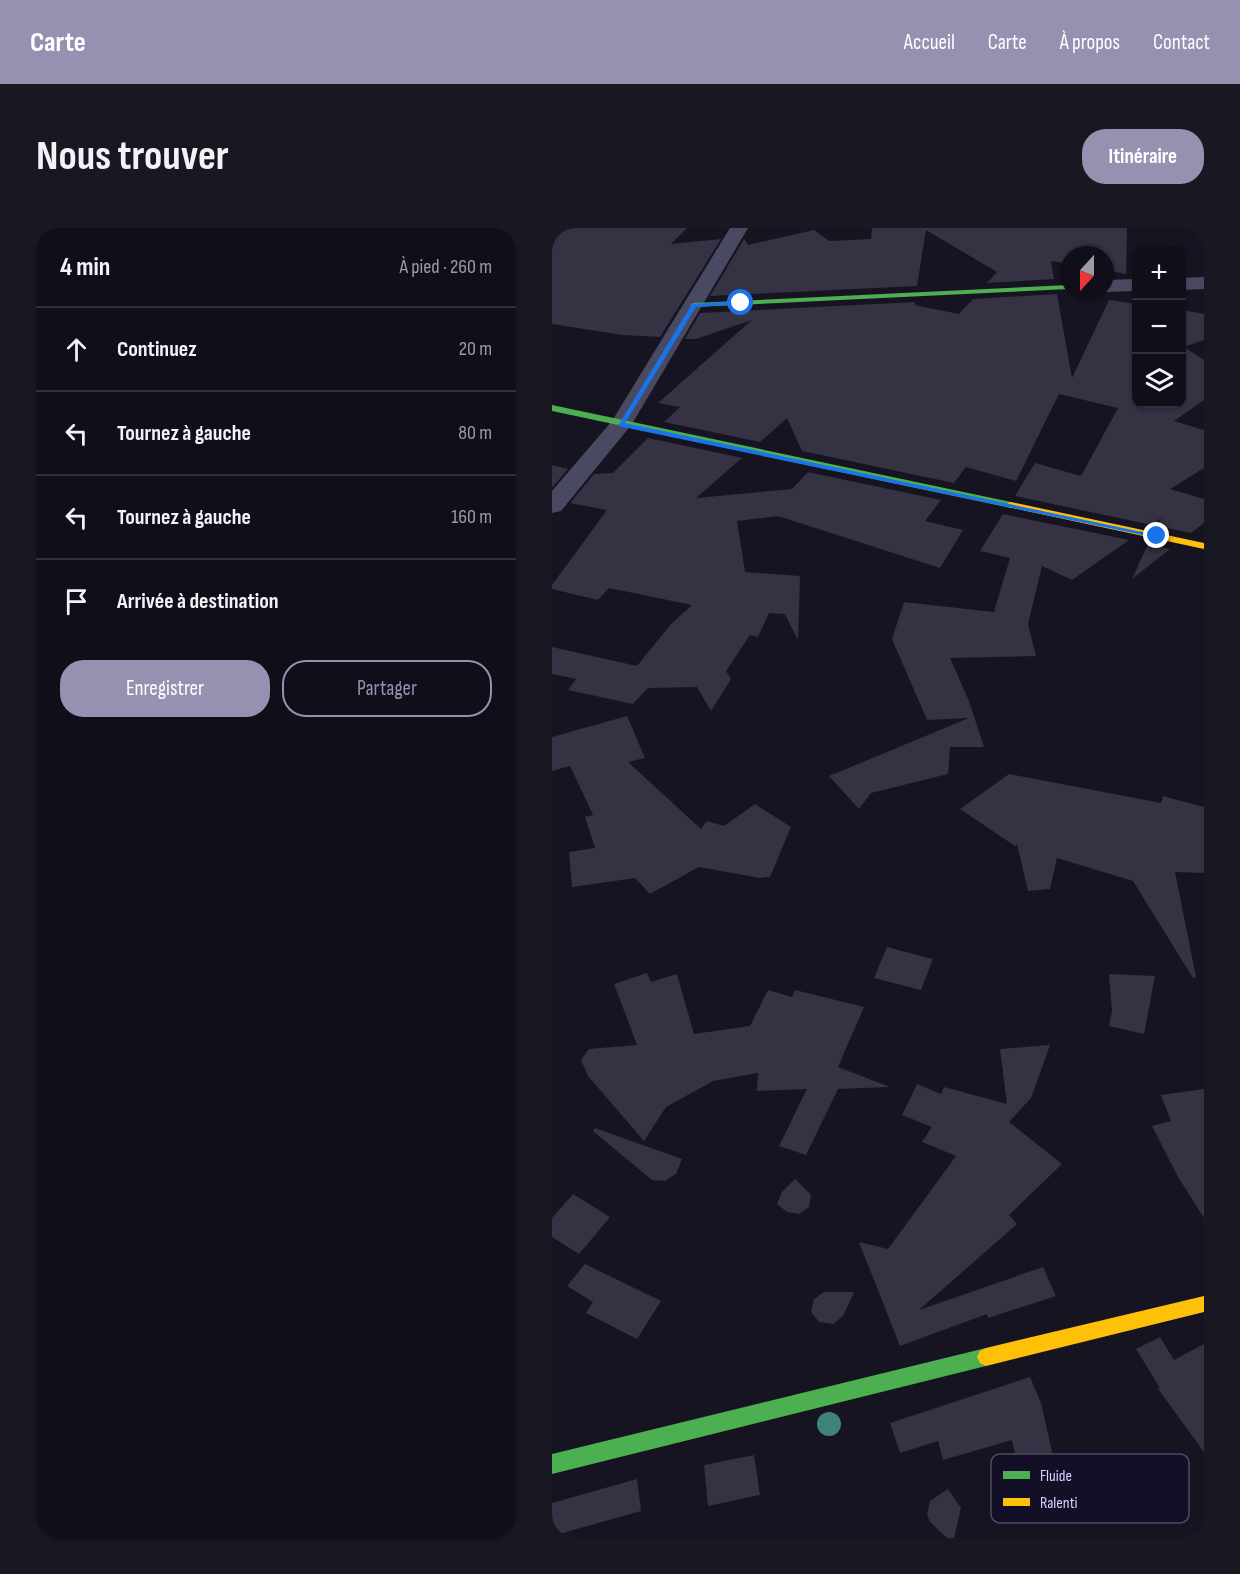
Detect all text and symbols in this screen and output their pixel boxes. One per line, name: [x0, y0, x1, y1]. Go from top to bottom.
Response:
text: Carte: [30, 26, 86, 59]
text: Accueil: [904, 30, 955, 55]
text: Carte: [988, 30, 1027, 55]
text: À propos: [1060, 30, 1120, 55]
text: Contact: [1153, 30, 1210, 55]
button: Itinéraire: [1082, 129, 1204, 184]
text: Nous trouver: [36, 131, 229, 182]
north arrow: [1060, 246, 1114, 300]
map controls: [1132, 246, 1186, 408]
button: +: [1132, 246, 1186, 300]
text: 4 min: [60, 252, 110, 283]
text: À pied · 260 m: [400, 255, 492, 279]
route start: [727, 289, 753, 315]
button: −: [1132, 300, 1186, 354]
icon: ahead: [60, 333, 93, 366]
text: Continuez: [117, 336, 197, 363]
text: 20 m: [459, 337, 492, 361]
button: layers: [1132, 354, 1186, 408]
icon: left: [60, 417, 93, 450]
text: Tournez à gauche: [117, 420, 251, 447]
text: 80 m: [458, 421, 492, 445]
icon: left: [60, 501, 93, 534]
text: Tournez à gauche: [117, 504, 251, 531]
text: 160 m: [451, 505, 492, 529]
route end: [1143, 522, 1169, 548]
icon: arrive: [60, 585, 93, 618]
text: Arrivée à destination: [117, 588, 279, 615]
button: Enregistrer: [60, 660, 270, 717]
button: Partager: [282, 660, 492, 717]
legend: [991, 1454, 1189, 1523]
text: Fluide: [1040, 1467, 1072, 1486]
text: Ralenti: [1040, 1494, 1078, 1513]

